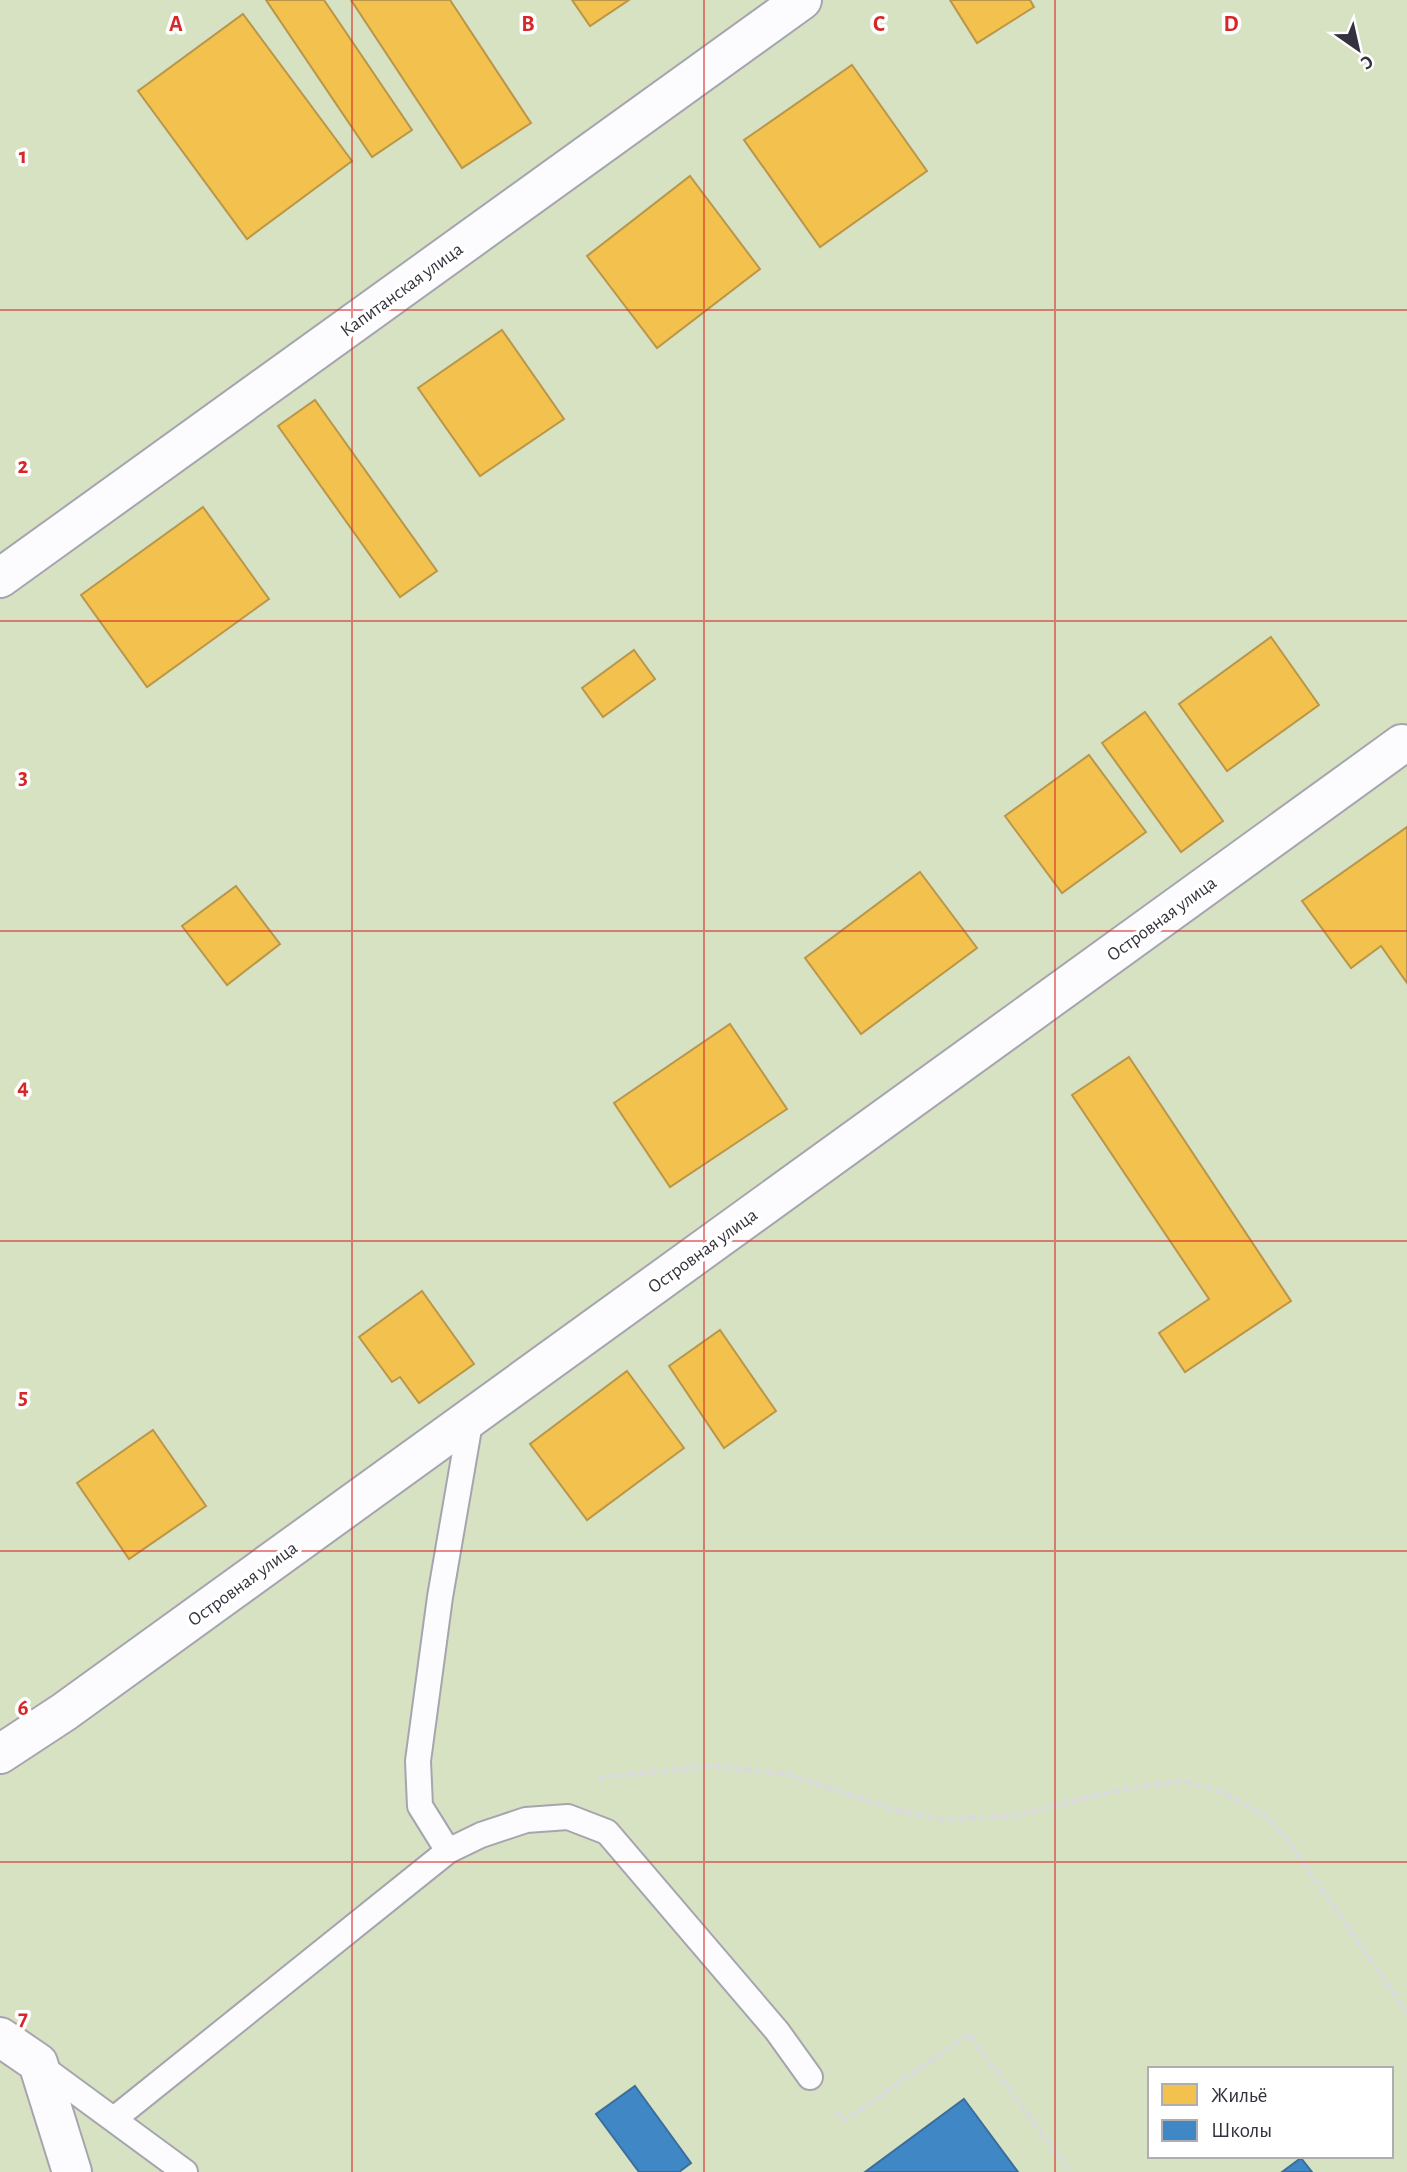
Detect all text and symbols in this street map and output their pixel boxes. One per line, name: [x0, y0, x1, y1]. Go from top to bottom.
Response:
text: A: [169, 13, 183, 36]
text: B: [521, 13, 535, 36]
text: C: [873, 13, 885, 36]
text: D: [1223, 13, 1239, 36]
north arrow: [1323, 14, 1393, 84]
text: С: [1357, 51, 1376, 73]
text: 1: [19, 145, 27, 168]
street label: Капитанская улица: [337, 239, 467, 341]
text: 2: [18, 455, 29, 478]
text: 3: [18, 766, 28, 789]
street label: Островная улица: [1104, 873, 1221, 965]
text: 4: [17, 1076, 29, 1099]
street label: Островная улица: [645, 1205, 762, 1297]
text: 5: [18, 1386, 28, 1409]
street label: Островная улица: [185, 1538, 302, 1630]
text: 6: [17, 1697, 29, 1720]
text: 7: [18, 2007, 28, 2030]
legend: [1148, 2067, 1393, 2158]
text: Жильё: [1211, 2085, 1267, 2106]
text: Школы: [1211, 2120, 1272, 2141]

